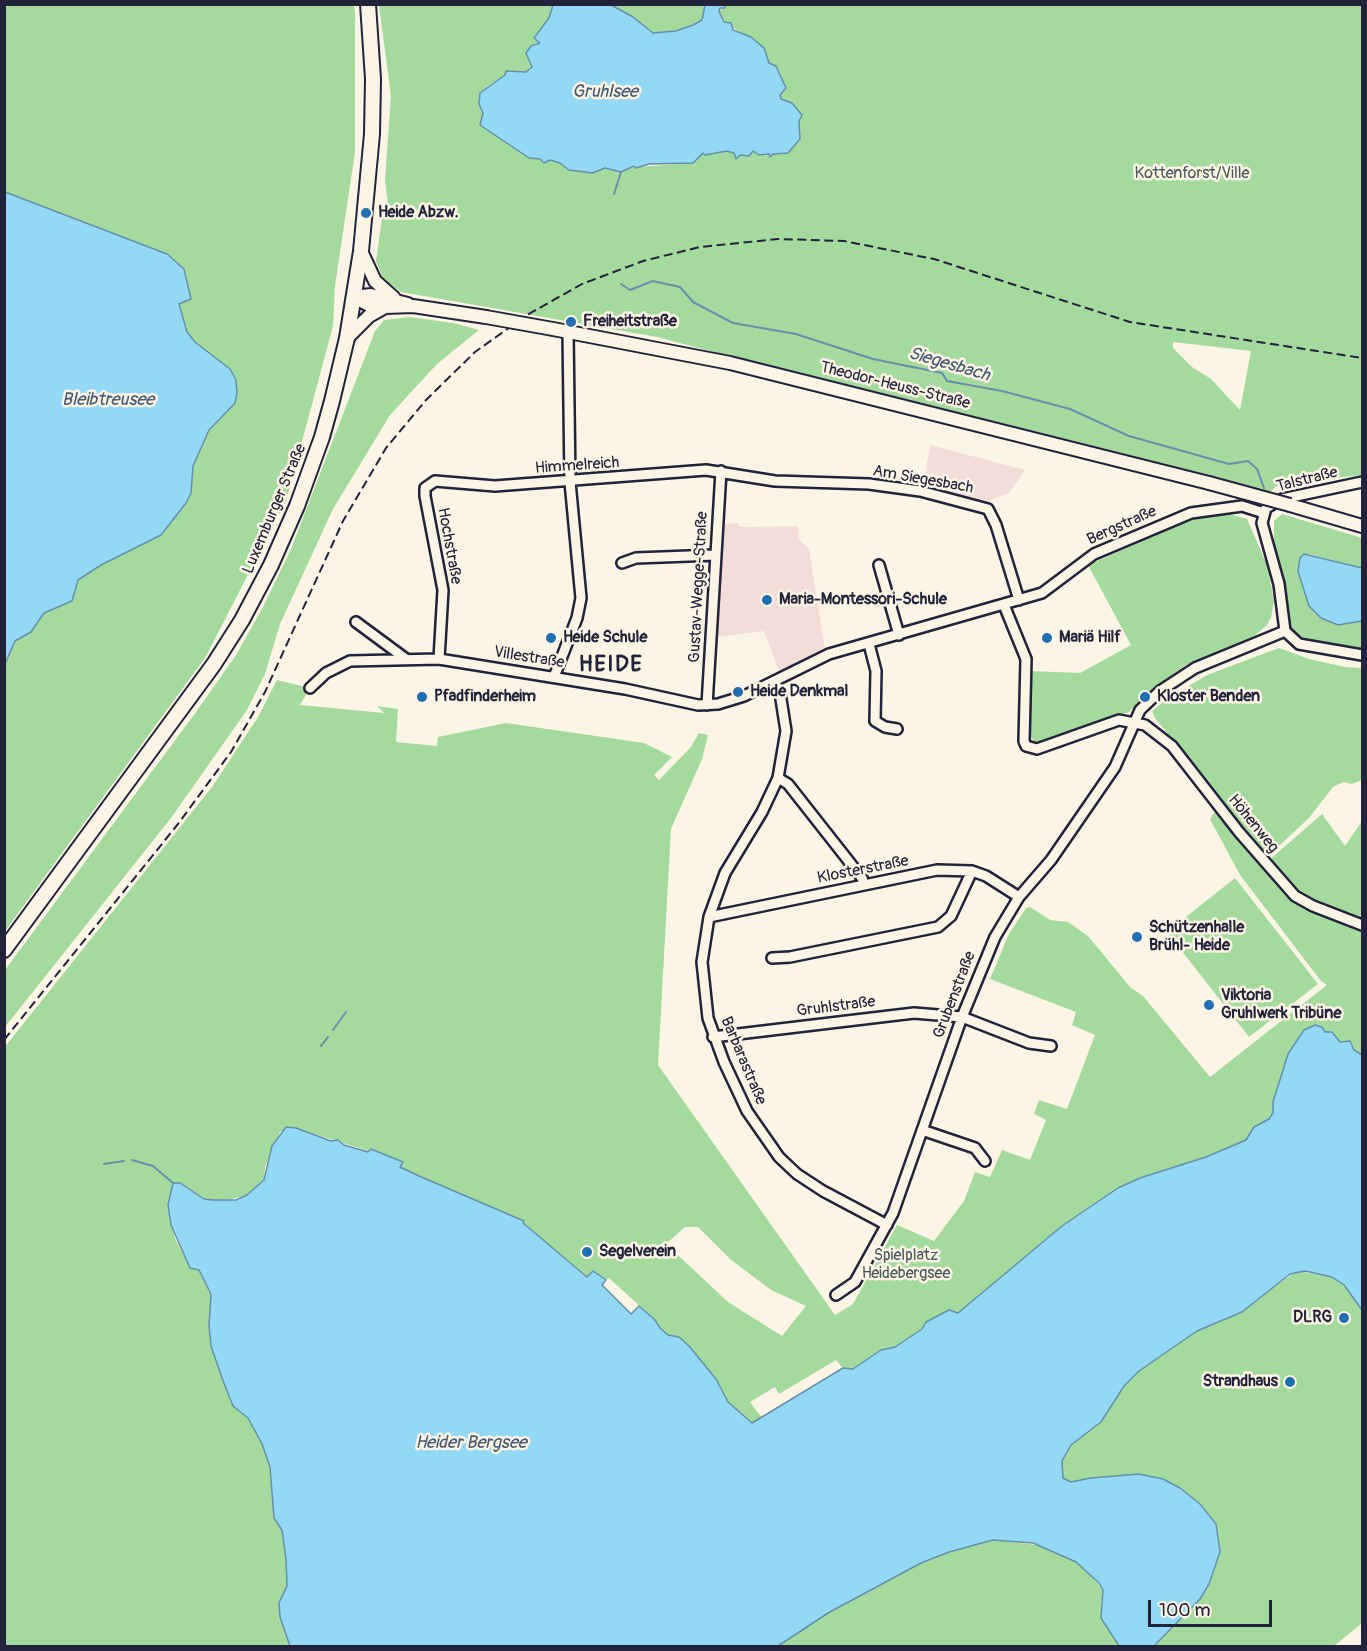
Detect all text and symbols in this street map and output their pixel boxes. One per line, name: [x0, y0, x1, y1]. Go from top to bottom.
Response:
water label: Gruhlsee: [572, 81, 638, 103]
park label: Kottenforst/Ville: [1135, 164, 1249, 184]
place label: Heide Abzw.: [378, 203, 458, 223]
marker: Heide Abzw.: [359, 206, 373, 220]
place label: Freiheitstraße: [583, 312, 677, 332]
marker: Freiheitstraße: [564, 315, 578, 329]
water label: Siegesbach: [906, 343, 992, 387]
street label: Theodor-Heuss-Straße: [818, 358, 972, 414]
water label: Bleibtreusee: [62, 389, 154, 411]
street label: Luxemburger Straße: [239, 441, 311, 577]
street label: Himmelreich: [534, 453, 620, 479]
street label: Am Siegesbach: [871, 462, 975, 498]
street label: Talstraße: [1274, 463, 1340, 497]
street label: Bergstraße: [1084, 502, 1160, 550]
street label: Hochstraße: [433, 506, 465, 586]
street label: Gustav-Wegge-Straße: [685, 511, 713, 663]
place label: Maria-Montessori-Schule: [779, 590, 947, 610]
marker: Maria-Montessori-Schule: [760, 593, 774, 607]
place label: Heide Schule: [563, 628, 647, 648]
place label: Mariä Hilf: [1059, 628, 1121, 648]
marker: Heide Schule: [544, 631, 558, 645]
marker: Mariä Hilf: [1040, 631, 1054, 645]
street label: Villestraße: [492, 643, 566, 673]
district label: HEIDE: [579, 652, 643, 678]
place label: Heide Denkmal: [750, 682, 848, 702]
marker: Heide Denkmal: [731, 685, 745, 699]
place label: Pfadfinderheim: [434, 687, 536, 707]
place label: Kloster Benden: [1157, 687, 1260, 707]
marker: Pfadfinderheim: [415, 690, 429, 704]
marker: Kloster Benden: [1138, 690, 1152, 704]
street label: Höhenweg: [1224, 791, 1282, 857]
street label: Klosterstraße: [816, 852, 910, 888]
place label: Schützenhalle Brühl- Heide: [1149, 918, 1244, 956]
marker: Schützenhalle Brühl- Heide: [1130, 930, 1144, 944]
street label: Grubenstraße: [930, 949, 980, 1041]
place label: Viktoria Gruhlwerk Tribüne: [1221, 986, 1341, 1024]
street label: Gruhlstraße: [796, 993, 876, 1021]
marker: Viktoria Gruhlwerk Tribüne: [1202, 998, 1216, 1012]
street label: Barbarastraße: [716, 1014, 770, 1108]
place label: Segelverein: [599, 1242, 676, 1262]
marker: Segelverein: [580, 1245, 594, 1259]
park label: Spielplatz Heidebergsee: [862, 1246, 950, 1284]
place label: DLRG: [1293, 1308, 1332, 1328]
marker: DLRG: [1337, 1311, 1351, 1325]
place label: Strandhaus: [1203, 1372, 1278, 1392]
marker: Strandhaus: [1283, 1375, 1297, 1389]
water label: Heider Bergsee: [415, 1432, 527, 1454]
scale bar: [1151, 1588, 1276, 1626]
text: 100 m: [1159, 1599, 1211, 1622]

